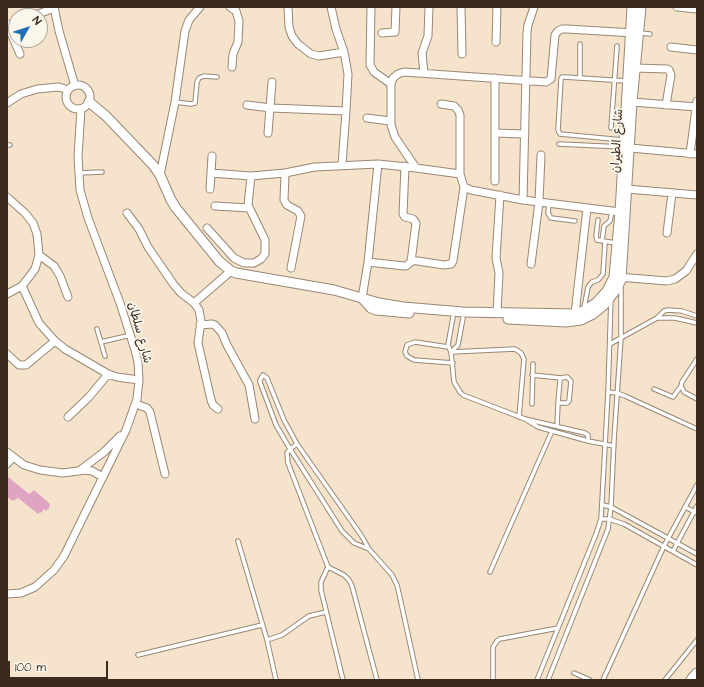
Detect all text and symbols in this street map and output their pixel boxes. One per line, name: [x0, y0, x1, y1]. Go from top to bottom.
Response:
north arrow: [8, 8, 48, 48]
text: N: [29, 13, 45, 28]
street label: شارع الطيران: [609, 109, 627, 173]
street label: شارع سلطان: [124, 301, 154, 365]
scale bar: [10, 653, 110, 679]
text: 100 m: [15, 659, 46, 676]

